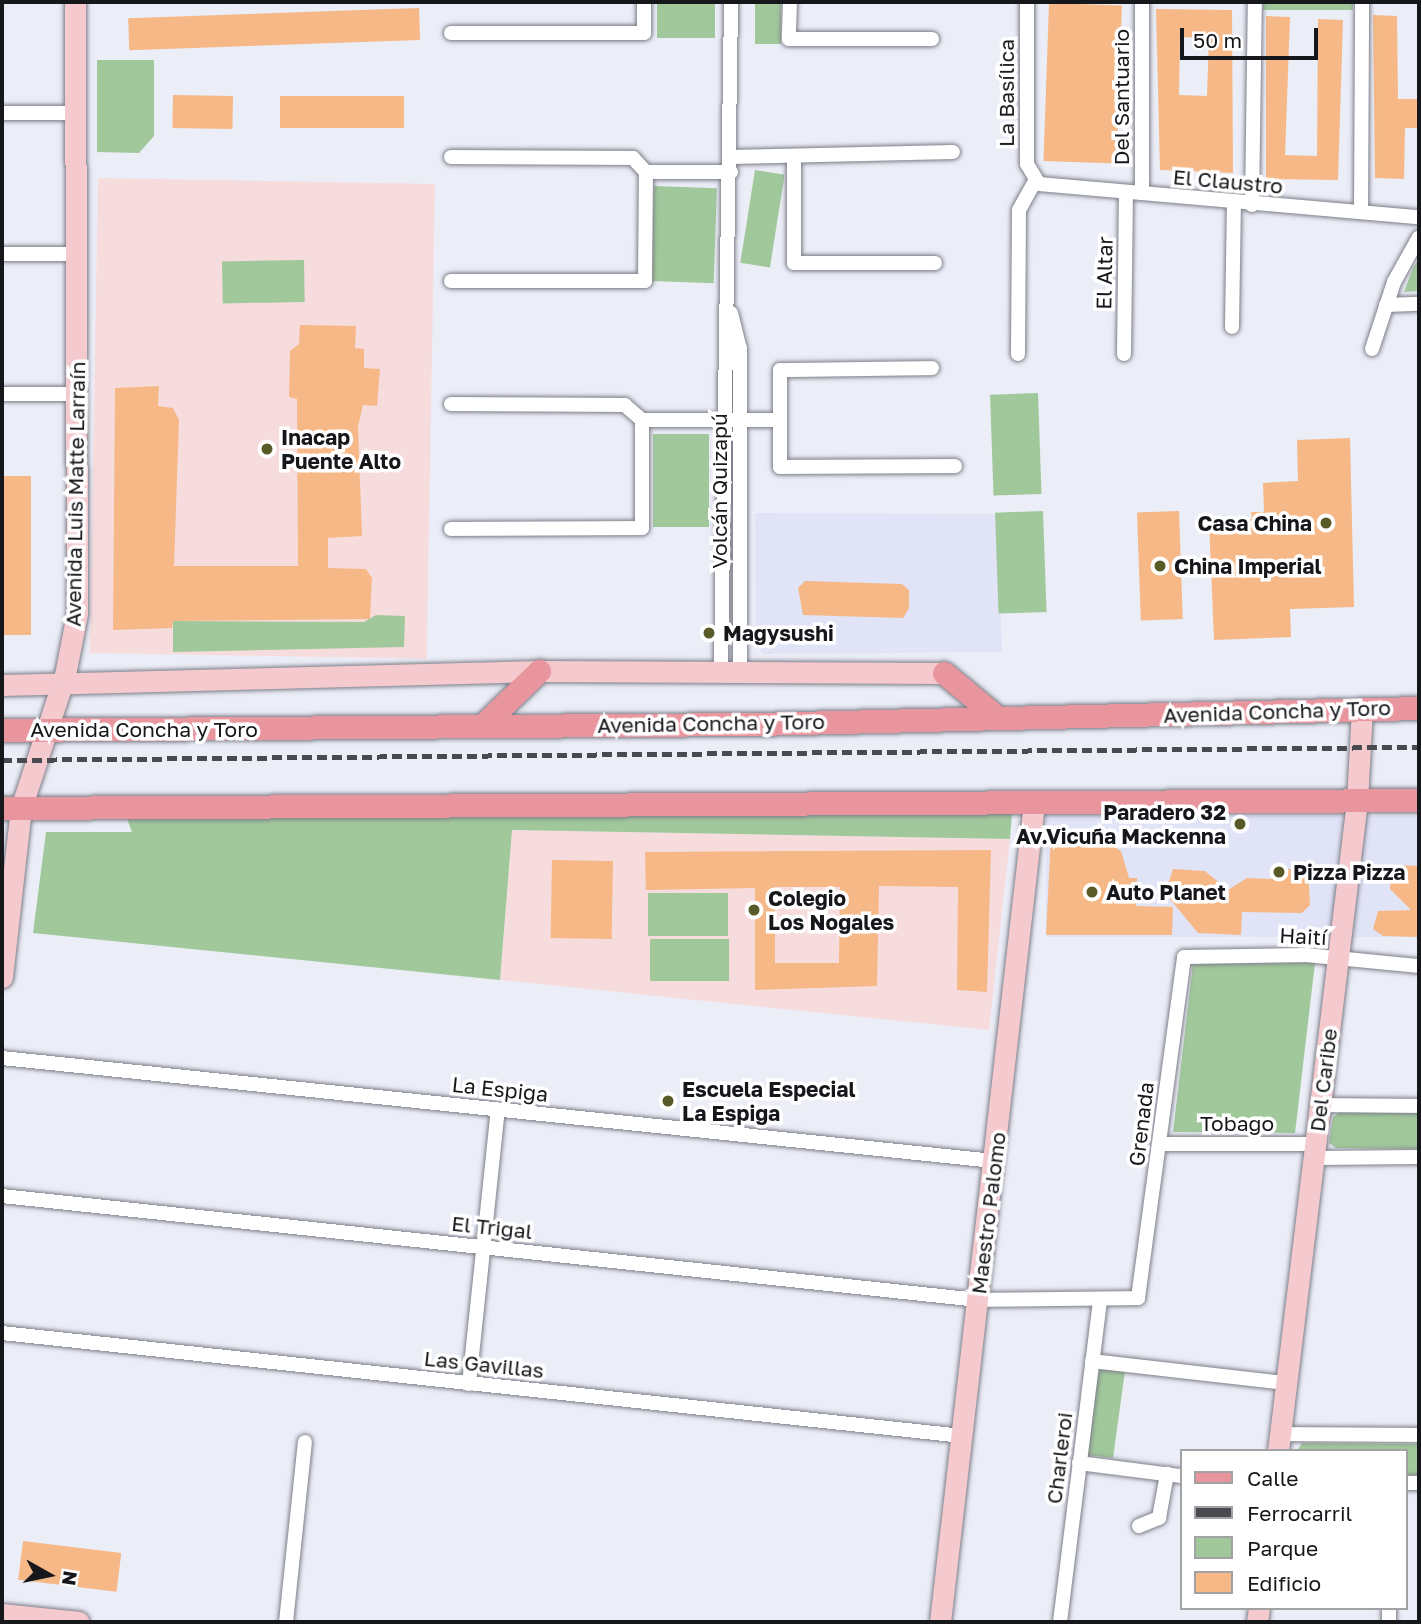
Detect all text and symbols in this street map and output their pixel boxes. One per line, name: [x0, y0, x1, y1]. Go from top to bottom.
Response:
scale bar: [1183, 14, 1321, 58]
text: 50 m: [1193, 27, 1242, 53]
street label: Del Santuario: [1108, 29, 1134, 165]
street label: La Basílica: [993, 39, 1019, 147]
street label: El Claustro: [1172, 164, 1284, 198]
street label: El Altar: [1091, 236, 1117, 310]
street label: Avenida Luis Matte Larraín: [60, 361, 90, 627]
street label: Volcán Quizapú: [706, 413, 732, 569]
place label: Inacap Puente Alto: [281, 424, 401, 474]
marker: Inacap Puente Alto: [259, 441, 275, 457]
place label: Casa China: [1197, 510, 1312, 536]
marker: Casa China: [1318, 515, 1334, 531]
place label: China Imperial: [1174, 553, 1321, 579]
marker: China Imperial: [1152, 558, 1168, 574]
place label: Magysushi: [723, 620, 834, 646]
marker: Magysushi: [701, 625, 717, 641]
street label: Avenida Concha y Toro: [1163, 694, 1391, 728]
street label: Avenida Concha y Toro: [597, 708, 825, 738]
street label: Avenida Concha y Toro: [30, 716, 258, 742]
place label: Paradero 32 Av.Vicuña Mackenna: [1016, 799, 1226, 849]
marker: Paradero 32 Av.Vicuña Mackenna: [1232, 816, 1248, 832]
place label: Pizza Pizza: [1293, 859, 1406, 885]
marker: Pizza Pizza: [1271, 864, 1287, 880]
place label: Auto Planet: [1106, 879, 1226, 905]
marker: Auto Planet: [1084, 884, 1100, 900]
place label: Colegio Los Nogales: [768, 885, 894, 935]
marker: Colegio Los Nogales: [746, 902, 762, 918]
street label: Haití: [1279, 922, 1327, 950]
street label: Del Caribe: [1304, 1027, 1342, 1133]
street label: La Espiga: [451, 1071, 549, 1107]
place label: Escuela Especial La Espiga: [682, 1076, 856, 1126]
street label: Grenada: [1123, 1081, 1159, 1167]
marker: Escuela Especial La Espiga: [660, 1093, 676, 1109]
street label: Tobago: [1200, 1110, 1274, 1136]
street label: Maestro Palomo: [966, 1130, 1010, 1296]
street label: El Trigal: [450, 1210, 534, 1244]
street label: Las Gavillas: [423, 1345, 545, 1383]
street label: Charleroi: [1041, 1411, 1077, 1505]
legend: [1180, 1449, 1407, 1610]
text: Calle: [1247, 1465, 1299, 1491]
text: Ferrocarril: [1247, 1500, 1352, 1526]
text: Parque: [1247, 1535, 1318, 1561]
north arrow: [14, 1540, 84, 1610]
text: N: [58, 1569, 83, 1587]
text: Edificio: [1247, 1570, 1321, 1596]

